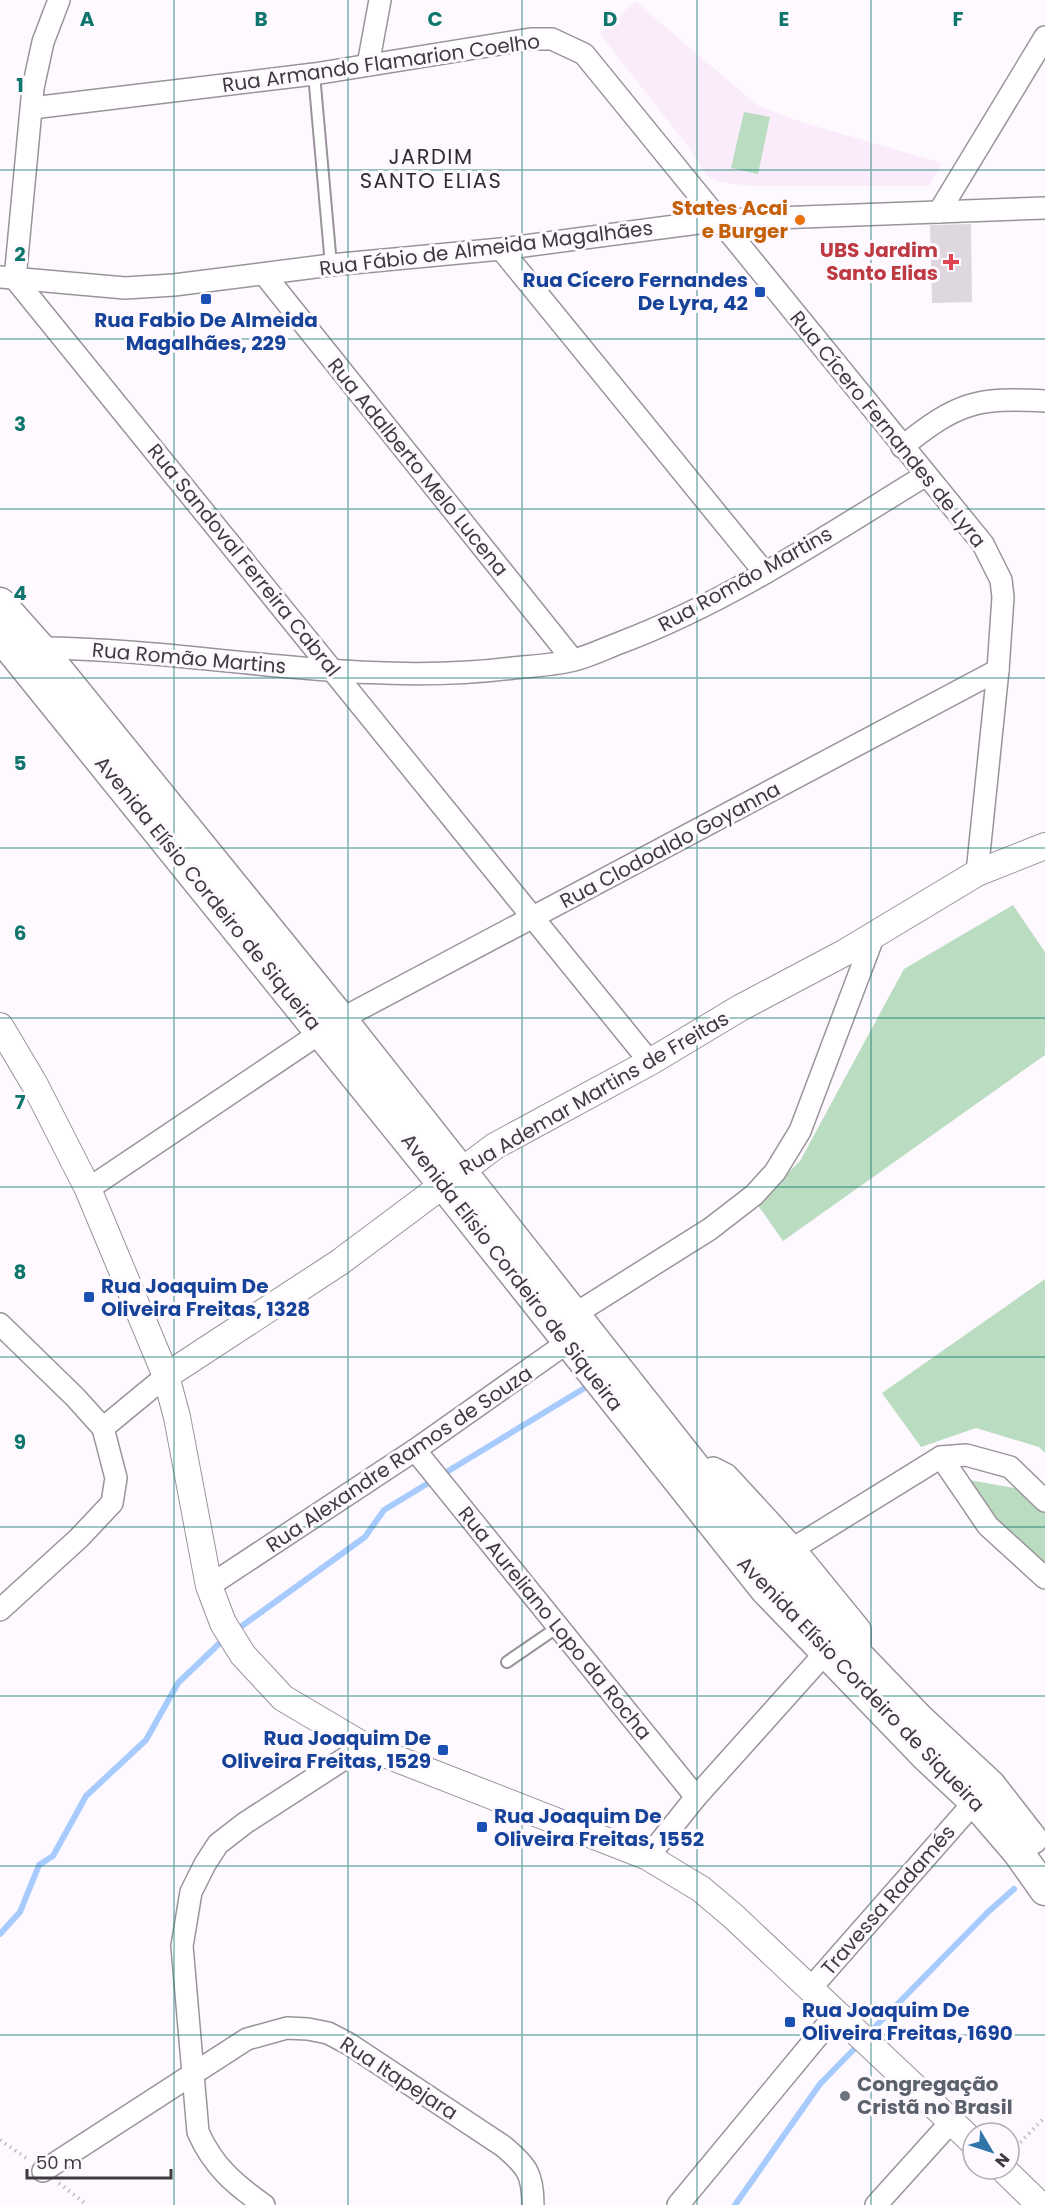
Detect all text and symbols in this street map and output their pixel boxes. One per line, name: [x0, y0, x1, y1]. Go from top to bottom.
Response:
text: A: [80, 5, 95, 33]
text: B: [254, 5, 268, 33]
text: C: [427, 5, 443, 33]
text: D: [603, 5, 617, 33]
text: E: [779, 5, 789, 33]
text: F: [953, 5, 964, 33]
street label: Rua Armando Flamarion Coelho: [220, 27, 542, 99]
text: 1: [16, 71, 24, 99]
district label: JARDIM SANTO ELIAS: [360, 142, 502, 195]
place label: States Acai e Burger: [672, 194, 788, 245]
marker: States Acai e Burger: [793, 213, 807, 227]
street label: Rua Fábio de Almeida Magalhães: [318, 214, 654, 282]
place label: UBS Jardim Santo Elias: [820, 236, 938, 287]
text: 2: [14, 240, 26, 268]
marker: UBS Jardim Santo Elias: [942, 253, 960, 271]
place label: Rua Cícero Fernandes De Lyra, 42: [523, 266, 748, 317]
marker: Rua Cícero Fernandes De Lyra, 42: [753, 285, 767, 299]
marker: Rua Fabio De Almeida Magalhães, 229: [199, 292, 213, 306]
street label: Rua Cícero Fernandes de Lyra: [784, 305, 992, 553]
place label: Rua Fabio De Almeida Magalhães, 229: [94, 306, 318, 357]
street label: Rua Adalberto Melo Lucena: [321, 352, 515, 582]
text: 3: [14, 410, 26, 438]
street label: Rua Sandoval Ferreira Cabral: [141, 437, 347, 683]
street label: Rua Romão Martins: [653, 520, 837, 638]
text: 4: [13, 579, 27, 607]
street label: Rua Romão Martins: [91, 636, 287, 680]
text: 5: [14, 749, 27, 777]
street label: Avenida Elísio Cordeiro de Siqueira: [88, 750, 328, 1036]
street label: Rua Clodoaldo Goyanna: [555, 775, 785, 915]
text: 6: [14, 919, 26, 947]
street label: Rua Ademar Martins de Freitas: [454, 1004, 734, 1182]
text: 7: [15, 1088, 26, 1116]
street label: Avenida Elísio Cordeiro de Siqueira: [395, 1127, 629, 1417]
text: 8: [14, 1258, 26, 1286]
place label: Rua Joaquim De Oliveira Freitas, 1328: [101, 1272, 310, 1323]
marker: Rua Joaquim De Oliveira Freitas, 1328: [82, 1290, 96, 1304]
street label: Rua Alexandre Ramos de Souza: [260, 1359, 538, 1559]
text: 9: [14, 1428, 26, 1456]
street label: Rua Aureliano Lopo da Rocha: [452, 1500, 658, 1746]
street label: Avenida Elísio Cordeiro de Siqueira: [731, 1550, 991, 1818]
place label: Rua Joaquim De Oliveira Freitas, 1529: [222, 1724, 431, 1775]
marker: Rua Joaquim De Oliveira Freitas, 1529: [436, 1743, 450, 1757]
place label: Rua Joaquim De Oliveira Freitas, 1552: [494, 1802, 704, 1853]
street label: Travessa Radamés: [815, 1819, 961, 1981]
marker: Rua Joaquim De Oliveira Freitas, 1552: [475, 1820, 489, 1834]
place label: Rua Joaquim De Oliveira Freitas, 1690: [802, 1996, 1013, 2047]
marker: Rua Joaquim De Oliveira Freitas, 1690: [783, 2015, 797, 2029]
street label: Rua Itapejara: [335, 2030, 463, 2126]
place label: Congregação Cristã no Brasil: [857, 2070, 1013, 2121]
marker: Congregação Cristã no Brasil: [838, 2089, 852, 2103]
north arrow: [961, 2121, 1021, 2181]
scale bar: [27, 2142, 171, 2180]
text: N: [990, 2148, 1015, 2172]
text: 50 m: [36, 2150, 82, 2175]

